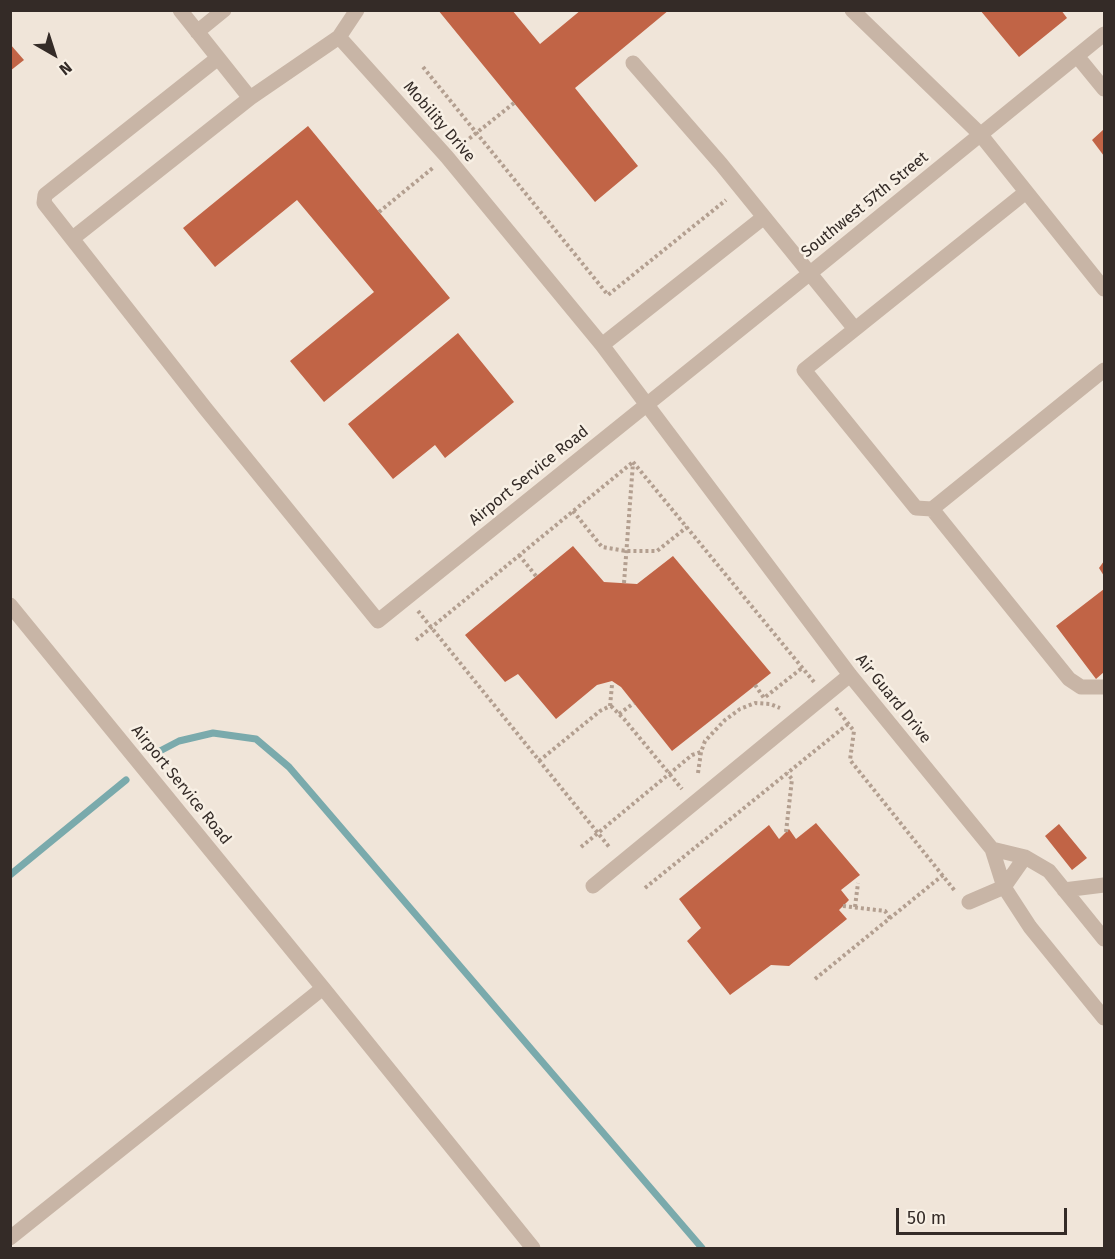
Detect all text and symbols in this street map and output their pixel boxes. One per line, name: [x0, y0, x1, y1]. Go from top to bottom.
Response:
north arrow: [24, 24, 84, 84]
text: N: [56, 58, 76, 79]
street label: Mobility Drive: [399, 78, 479, 166]
street label: Southwest 57th Street: [798, 148, 932, 262]
street label: Airport Service Road: [465, 422, 593, 530]
street label: Air Guard Drive: [851, 651, 935, 747]
street label: Airport Service Road: [127, 721, 235, 849]
scale bar: [899, 1196, 1070, 1234]
text: 50 m: [907, 1207, 946, 1229]

